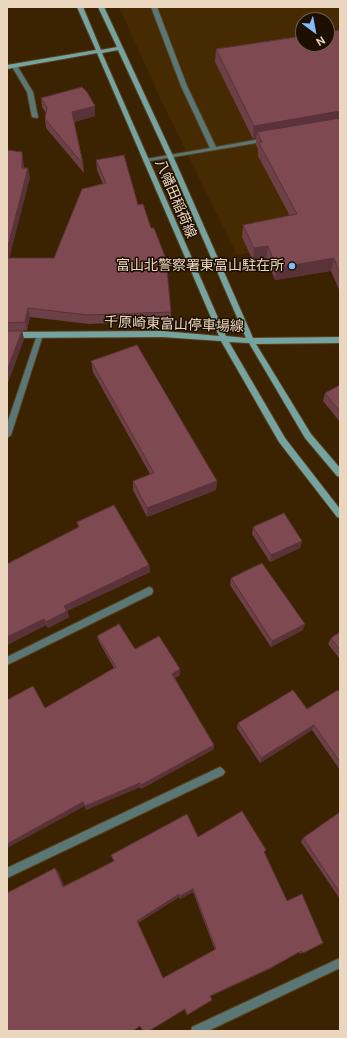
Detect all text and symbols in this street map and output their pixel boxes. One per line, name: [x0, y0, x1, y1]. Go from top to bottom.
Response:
north arrow: [295, 12, 335, 52]
text: N: [314, 33, 328, 49]
street label: 八幡田稲荷線: [151, 157, 199, 241]
place label: 富山北警察署東富山駐在所: [116, 258, 284, 274]
marker: 富山北警察署東富山駐在所: [287, 261, 297, 271]
street label: 千原崎東富山停車場線: [104, 314, 244, 336]

